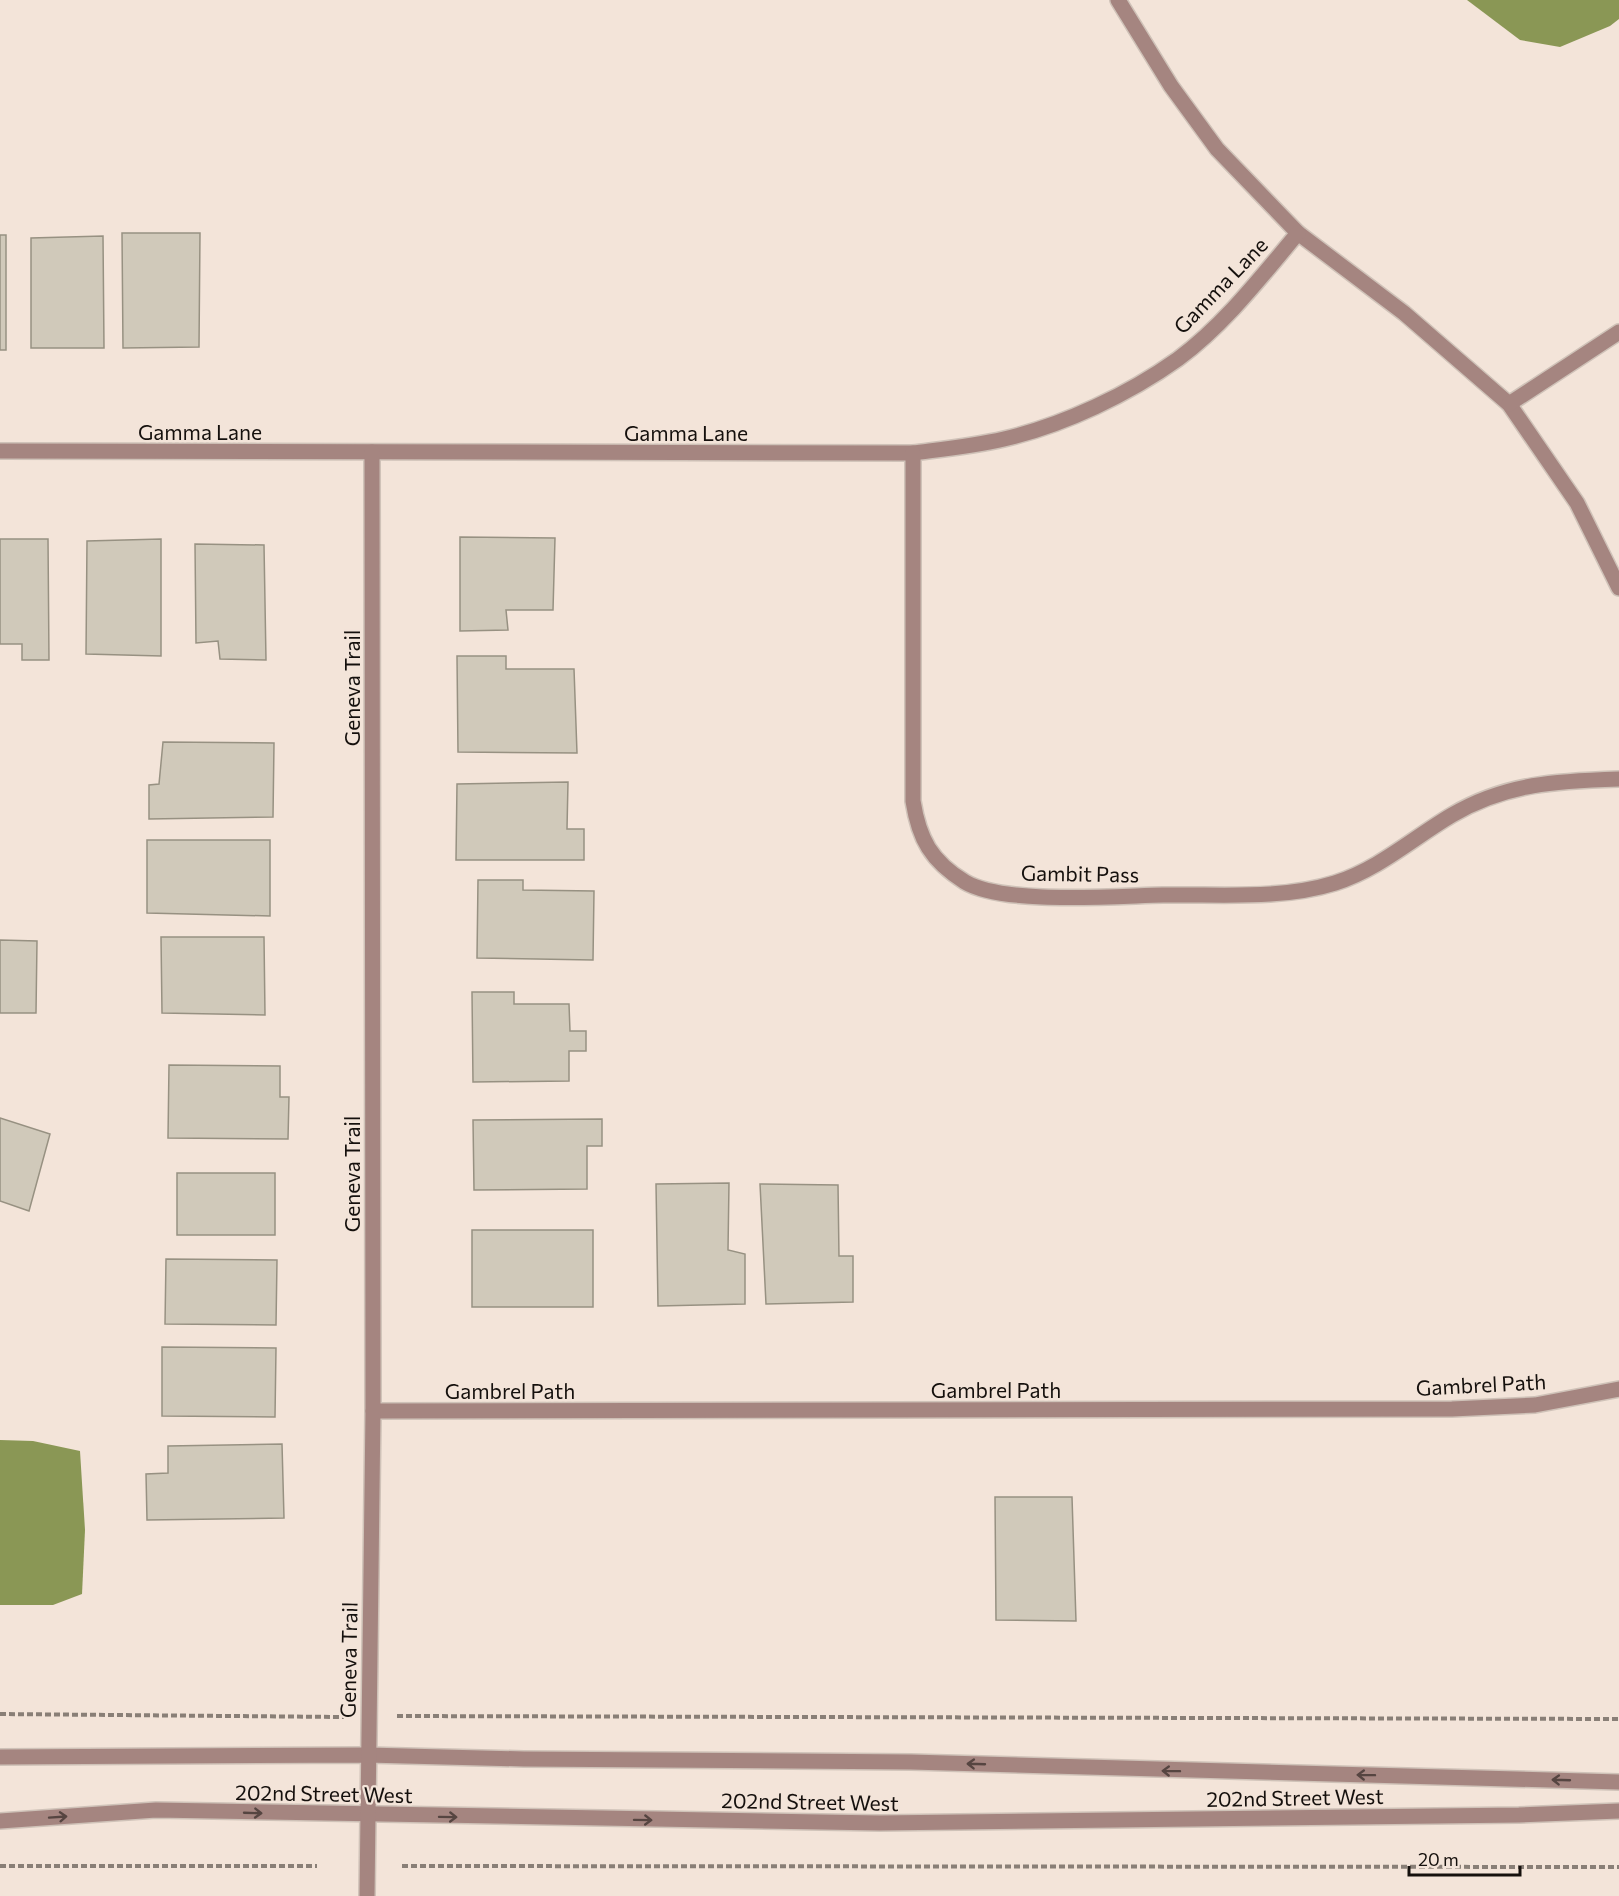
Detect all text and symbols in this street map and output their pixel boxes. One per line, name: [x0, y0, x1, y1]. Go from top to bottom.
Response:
street label: Gamma Lane: [1168, 232, 1272, 338]
street label: Gamma Lane: [138, 419, 262, 444]
street label: Gamma Lane: [624, 420, 748, 445]
street label: Geneva Trail: [339, 630, 364, 746]
street label: Gambit Pass: [1021, 859, 1139, 887]
street label: Geneva Trail: [339, 1116, 364, 1232]
street label: Gambrel Path: [1415, 1368, 1547, 1400]
street label: Gambrel Path: [931, 1377, 1061, 1402]
street label: Gambrel Path: [445, 1378, 575, 1403]
street label: Geneva Trail: [334, 1602, 362, 1718]
one-way arrow: [966, 1759, 986, 1770]
one-way arrow: [1161, 1765, 1181, 1777]
one-way arrow: [1356, 1769, 1376, 1781]
one-way arrow: [1551, 1774, 1571, 1786]
street label: 202nd Street West: [235, 1779, 413, 1807]
street label: 202nd Street West: [1206, 1783, 1384, 1811]
street label: 202nd Street West: [721, 1787, 899, 1815]
one-way arrow: [243, 1807, 263, 1819]
one-way arrow: [48, 1811, 68, 1822]
one-way arrow: [438, 1811, 458, 1823]
one-way arrow: [633, 1814, 653, 1826]
scale bar: [1409, 1839, 1520, 1877]
text: 20 m: [1418, 1848, 1459, 1870]

